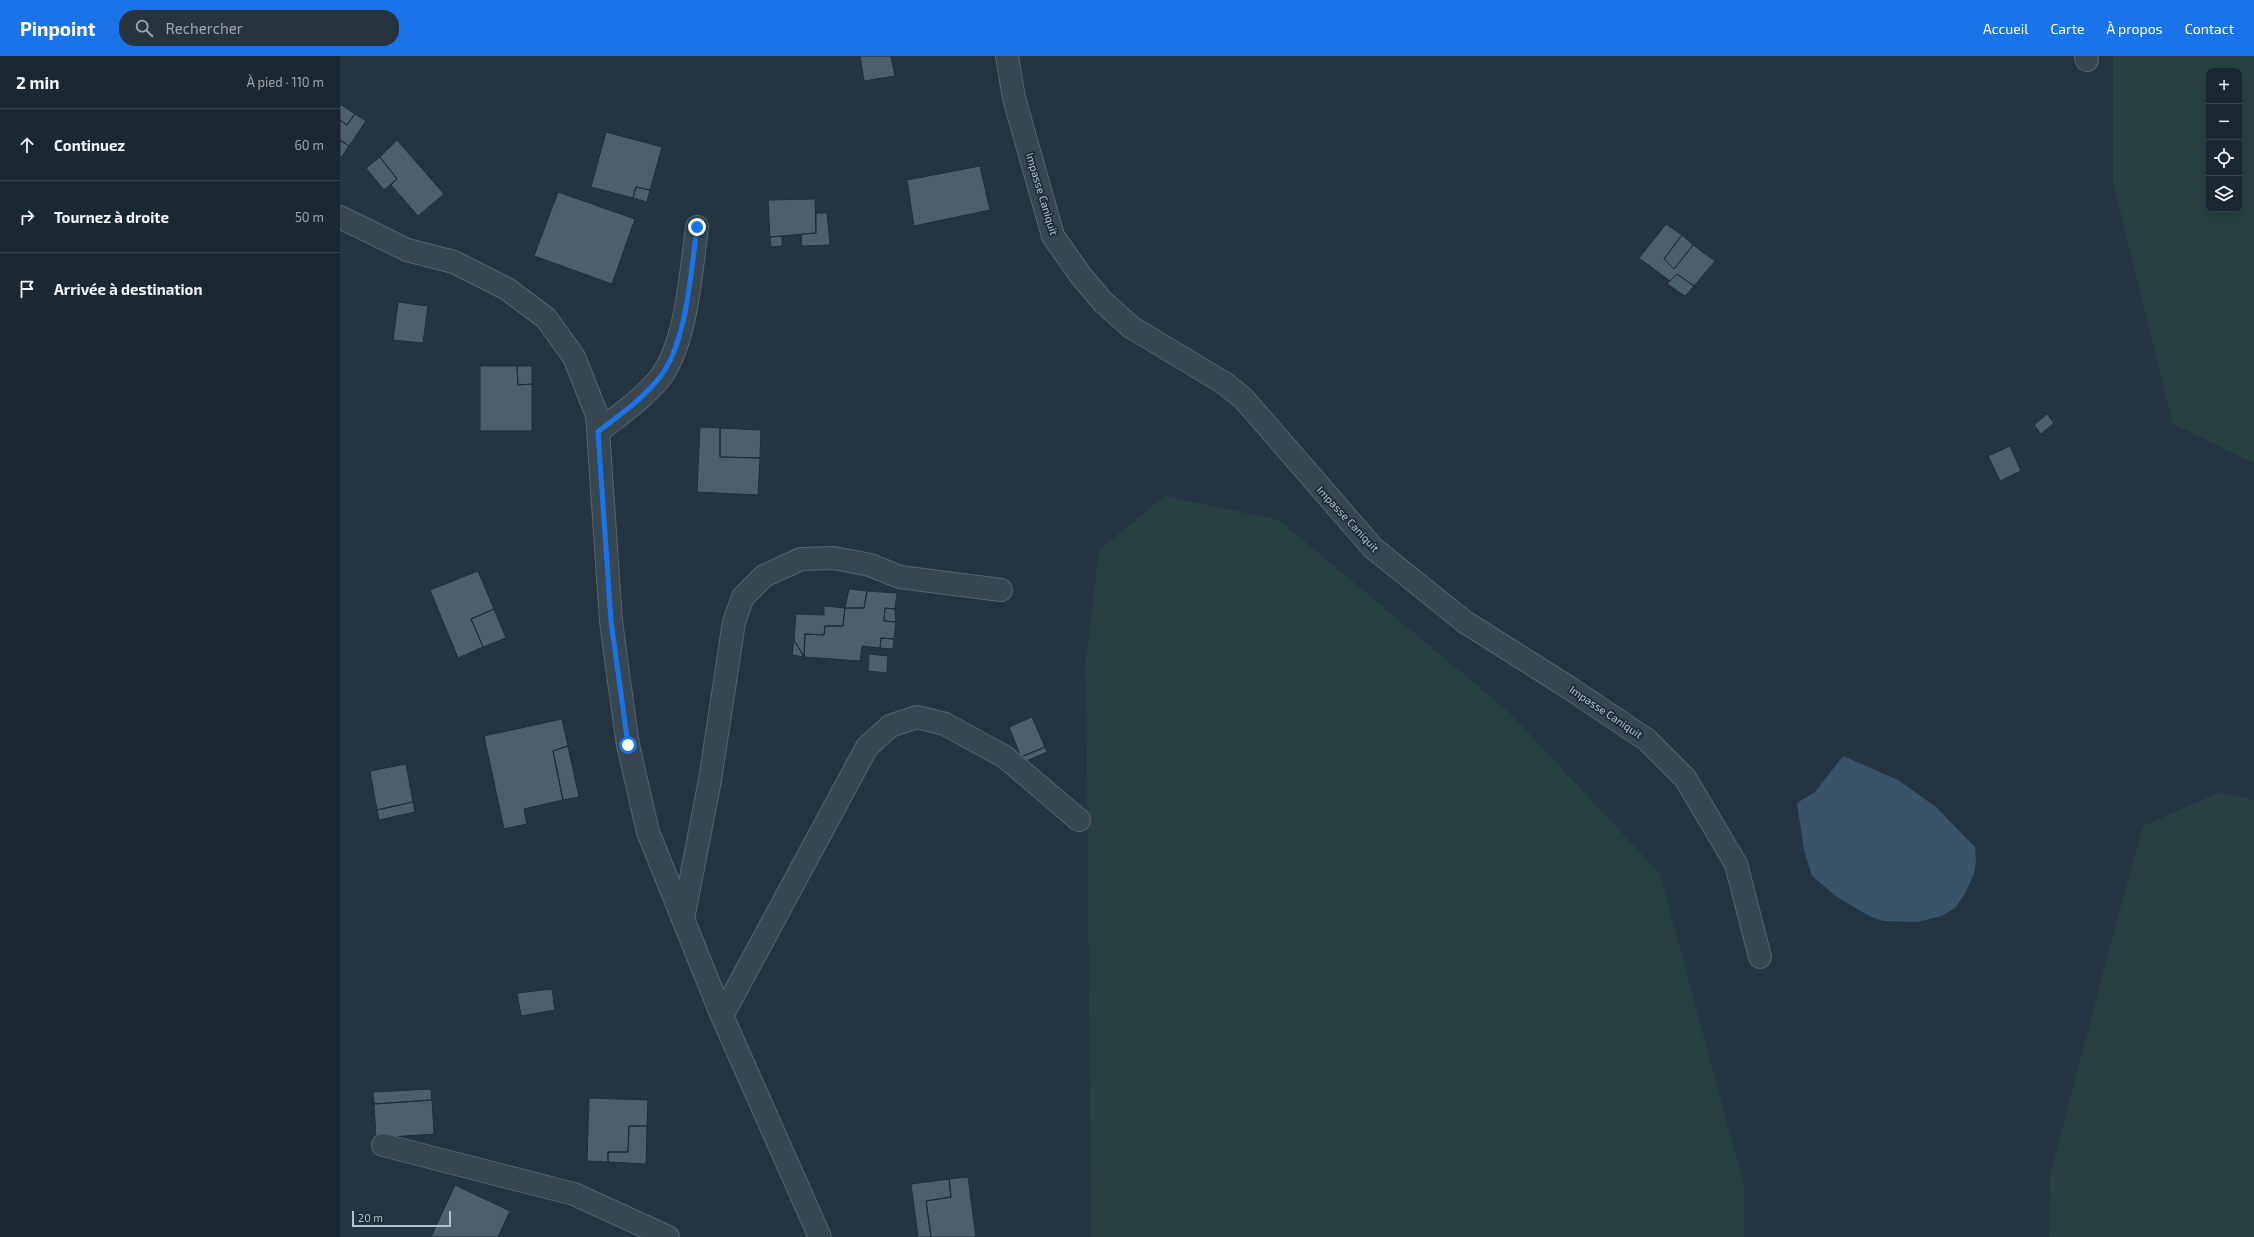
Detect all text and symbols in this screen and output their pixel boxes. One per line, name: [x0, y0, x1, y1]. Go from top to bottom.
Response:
search box: [119, 10, 399, 46]
text: Pinpoint: [20, 17, 95, 40]
icon: search: [133, 17, 155, 39]
text: Rechercher: [165, 19, 243, 37]
text: Accueil: [1983, 20, 2028, 37]
text: Carte: [2050, 20, 2085, 37]
text: À propos: [2107, 20, 2163, 37]
text: Contact: [2185, 20, 2234, 37]
map controls: [2206, 68, 2242, 212]
button: +: [2206, 68, 2242, 104]
text: 2 min: [16, 72, 59, 92]
text: À pied · 110 m: [247, 74, 324, 90]
button: −: [2206, 104, 2242, 140]
icon: ahead: [16, 134, 38, 156]
text: Continuez: [54, 136, 125, 154]
text: 60 m: [294, 137, 324, 153]
button: locate: [2206, 140, 2242, 176]
street label: Impasse Caniquit: [1024, 151, 1061, 237]
button: layers: [2206, 176, 2242, 212]
icon: right: [16, 206, 38, 228]
text: Tournez à droite: [54, 208, 169, 226]
text: 50 m: [295, 209, 324, 225]
route end: [688, 218, 706, 236]
icon: arrive: [16, 278, 38, 300]
text: Arrivée à destination: [54, 280, 202, 298]
street label: Impasse Caniquit: [1315, 483, 1382, 554]
street label: Impasse Caniquit: [1567, 682, 1645, 741]
route start: [619, 736, 637, 754]
scale bar: [352, 1209, 451, 1228]
text: 20 m: [358, 1211, 383, 1224]

